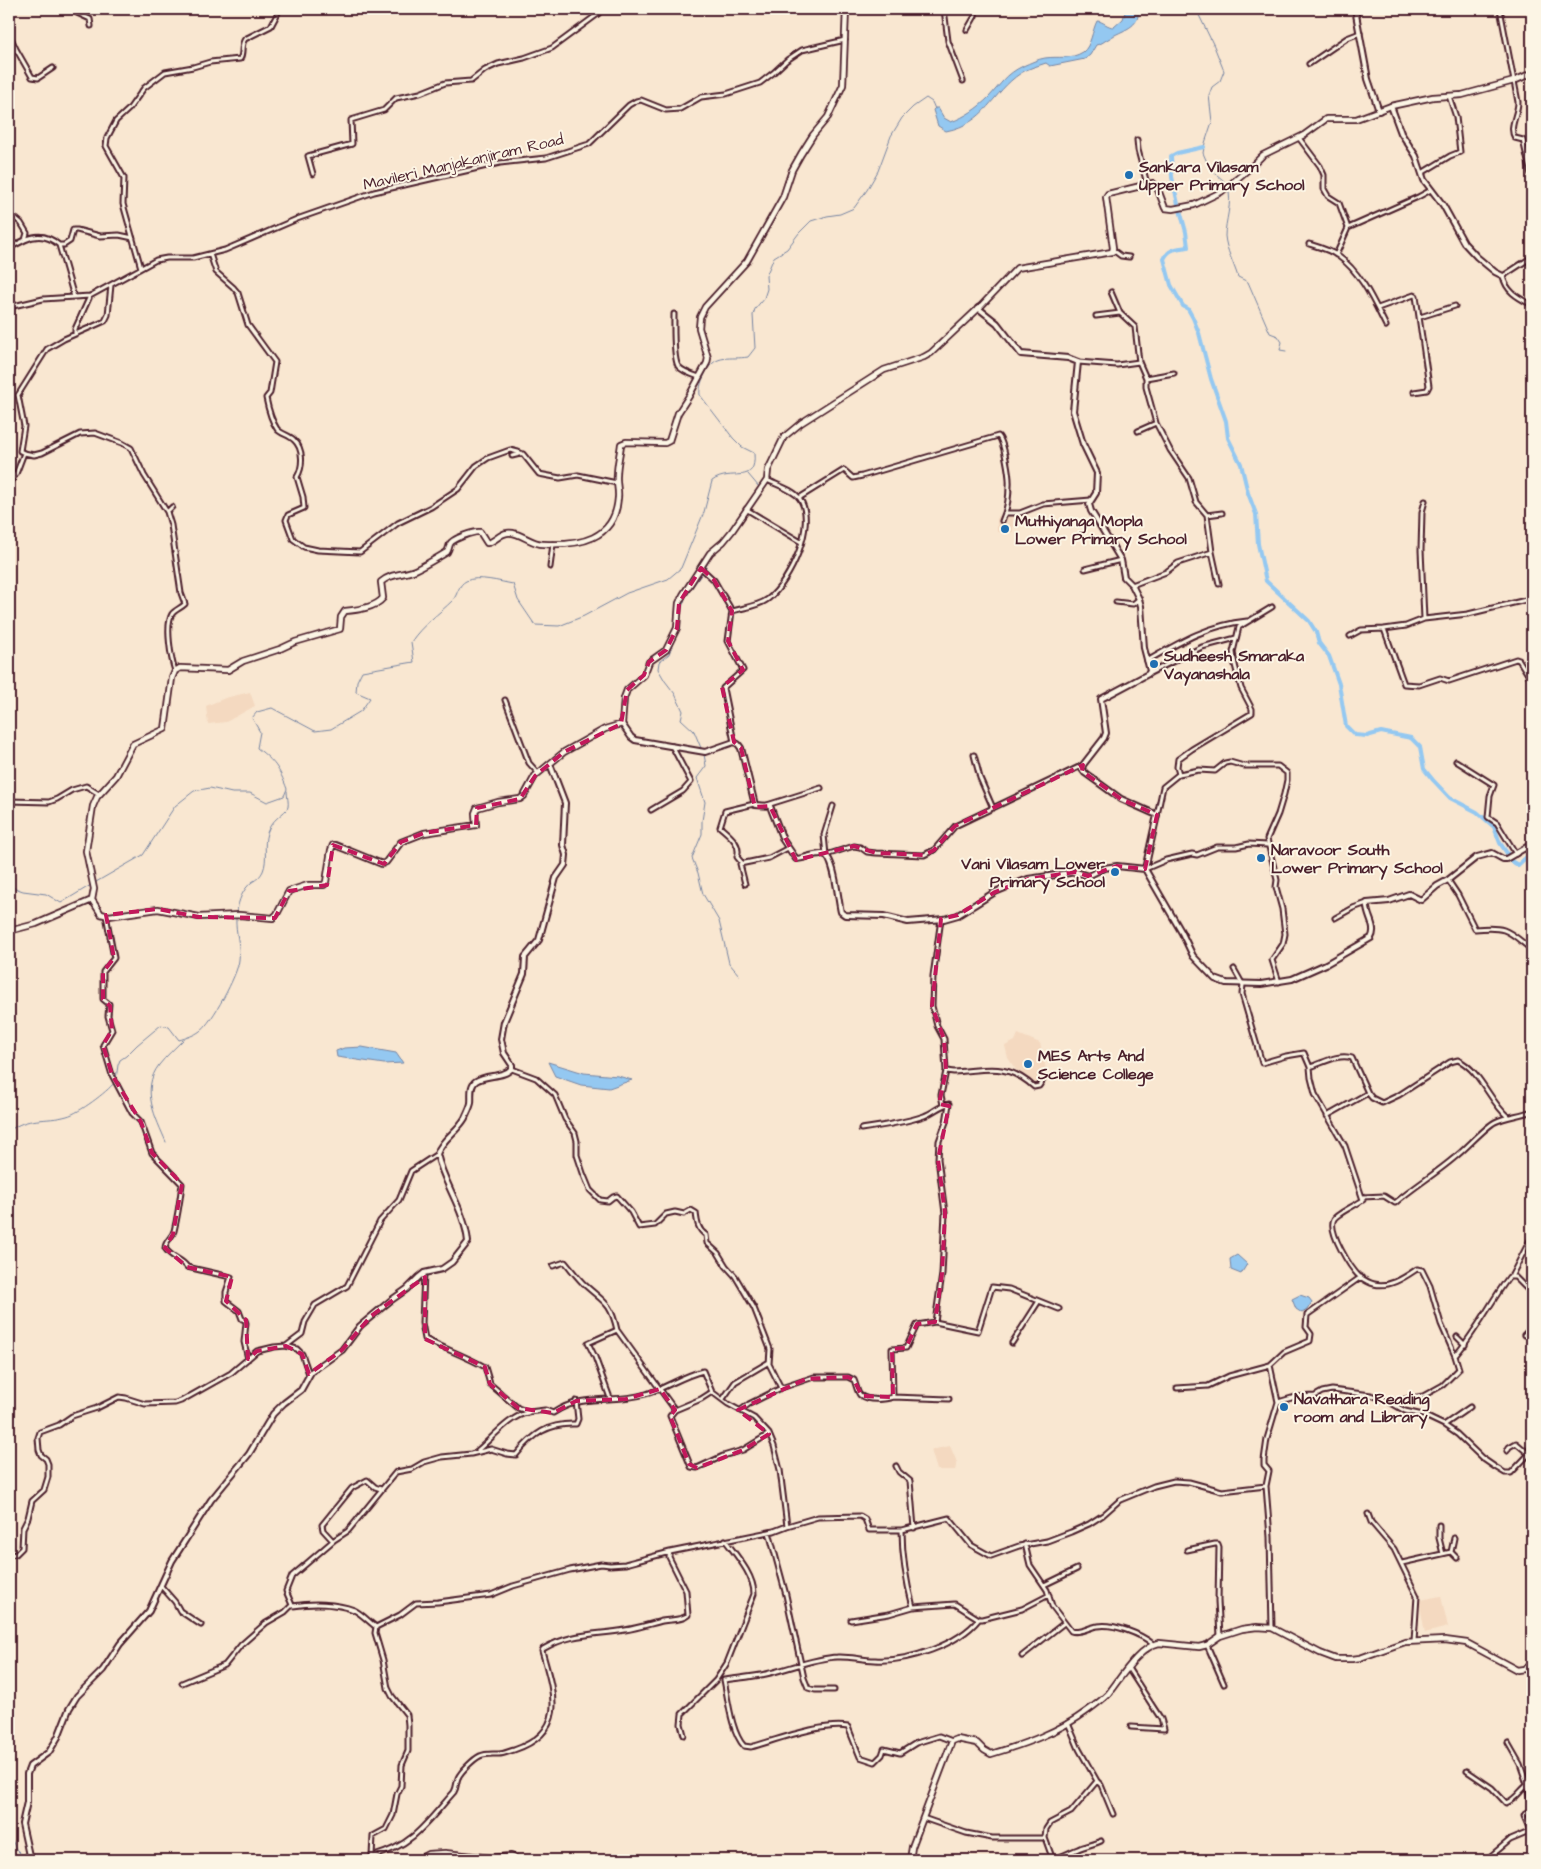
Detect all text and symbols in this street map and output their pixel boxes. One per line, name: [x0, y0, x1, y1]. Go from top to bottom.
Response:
street label: Mavileri Manjakanjiram Road: [361, 128, 566, 196]
place label: Sankara Vilasam Upper Primary School: [1138, 156, 1305, 197]
marker: Sankara Vilasam Upper Primary School: [1123, 169, 1135, 181]
place label: Muthiyanga Mopla Lower Primary School: [1015, 510, 1187, 551]
marker: Muthiyanga Mopla Lower Primary School: [999, 523, 1011, 535]
place label: Sudheesh Smaraka Vayanashala: [1163, 645, 1305, 686]
marker: Sudheesh Smaraka Vayanashala: [1148, 658, 1160, 670]
place label: Naravoor South Lower Primary School: [1271, 839, 1443, 880]
marker: Naravoor South Lower Primary School: [1255, 852, 1267, 864]
place label: Vani Vilasam Lower Primary School: [960, 853, 1105, 894]
marker: Vani Vilasam Lower Primary School: [1109, 866, 1121, 878]
place label: MES Arts And Science College: [1037, 1045, 1154, 1087]
marker: MES Arts And Science College: [1022, 1058, 1034, 1070]
place label: Navathara Reading room and Library: [1294, 1388, 1430, 1429]
marker: Navathara Reading room and Library: [1278, 1401, 1290, 1413]

